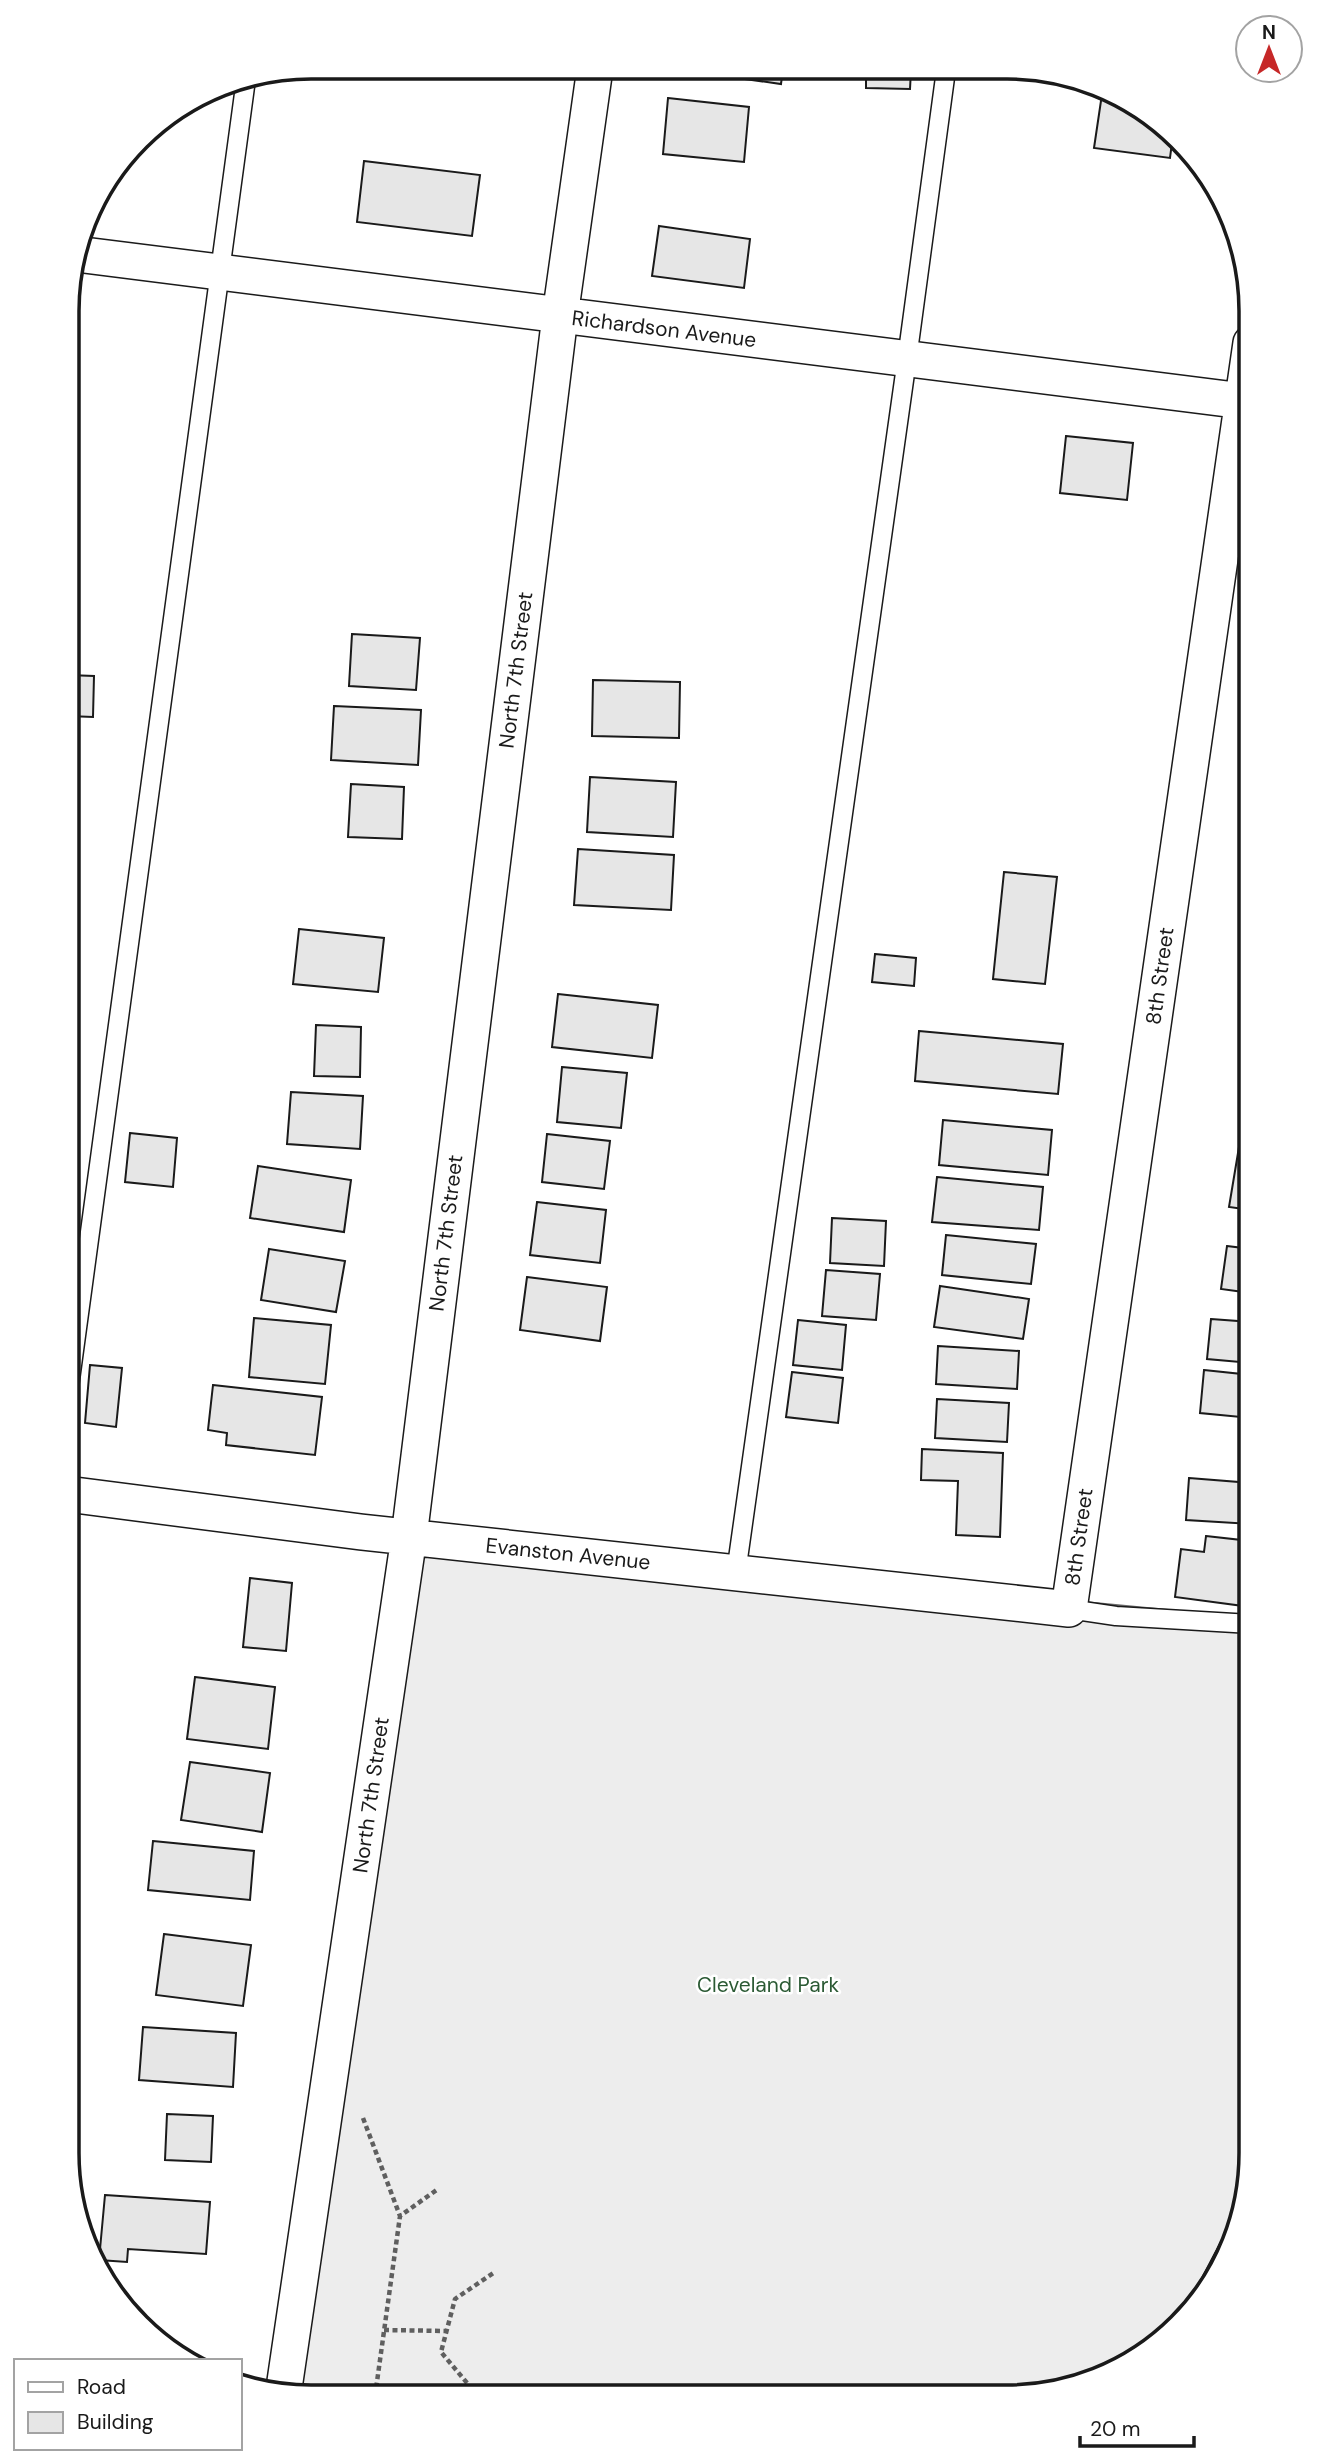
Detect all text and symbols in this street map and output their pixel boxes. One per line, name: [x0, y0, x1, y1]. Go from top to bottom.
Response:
north arrow: [1234, 14, 1304, 84]
text: N: [1262, 20, 1276, 45]
street label: Richardson Avenue: [570, 304, 758, 354]
street label: North 7th Street: [493, 590, 539, 750]
street label: 8th Street: [1139, 925, 1181, 1027]
street label: North 7th Street: [423, 1153, 469, 1313]
street label: 8th Street: [1058, 1486, 1100, 1588]
street label: Evanston Avenue: [484, 1531, 652, 1577]
street label: North 7th Street: [346, 1715, 396, 1875]
park label: Cleveland Park: [697, 1971, 839, 1999]
legend: [14, 2359, 242, 2450]
text: Road: [77, 2373, 126, 2401]
scale bar: [1080, 2404, 1194, 2448]
text: Building: [77, 2408, 154, 2436]
text: 20 m: [1090, 2415, 1141, 2443]

